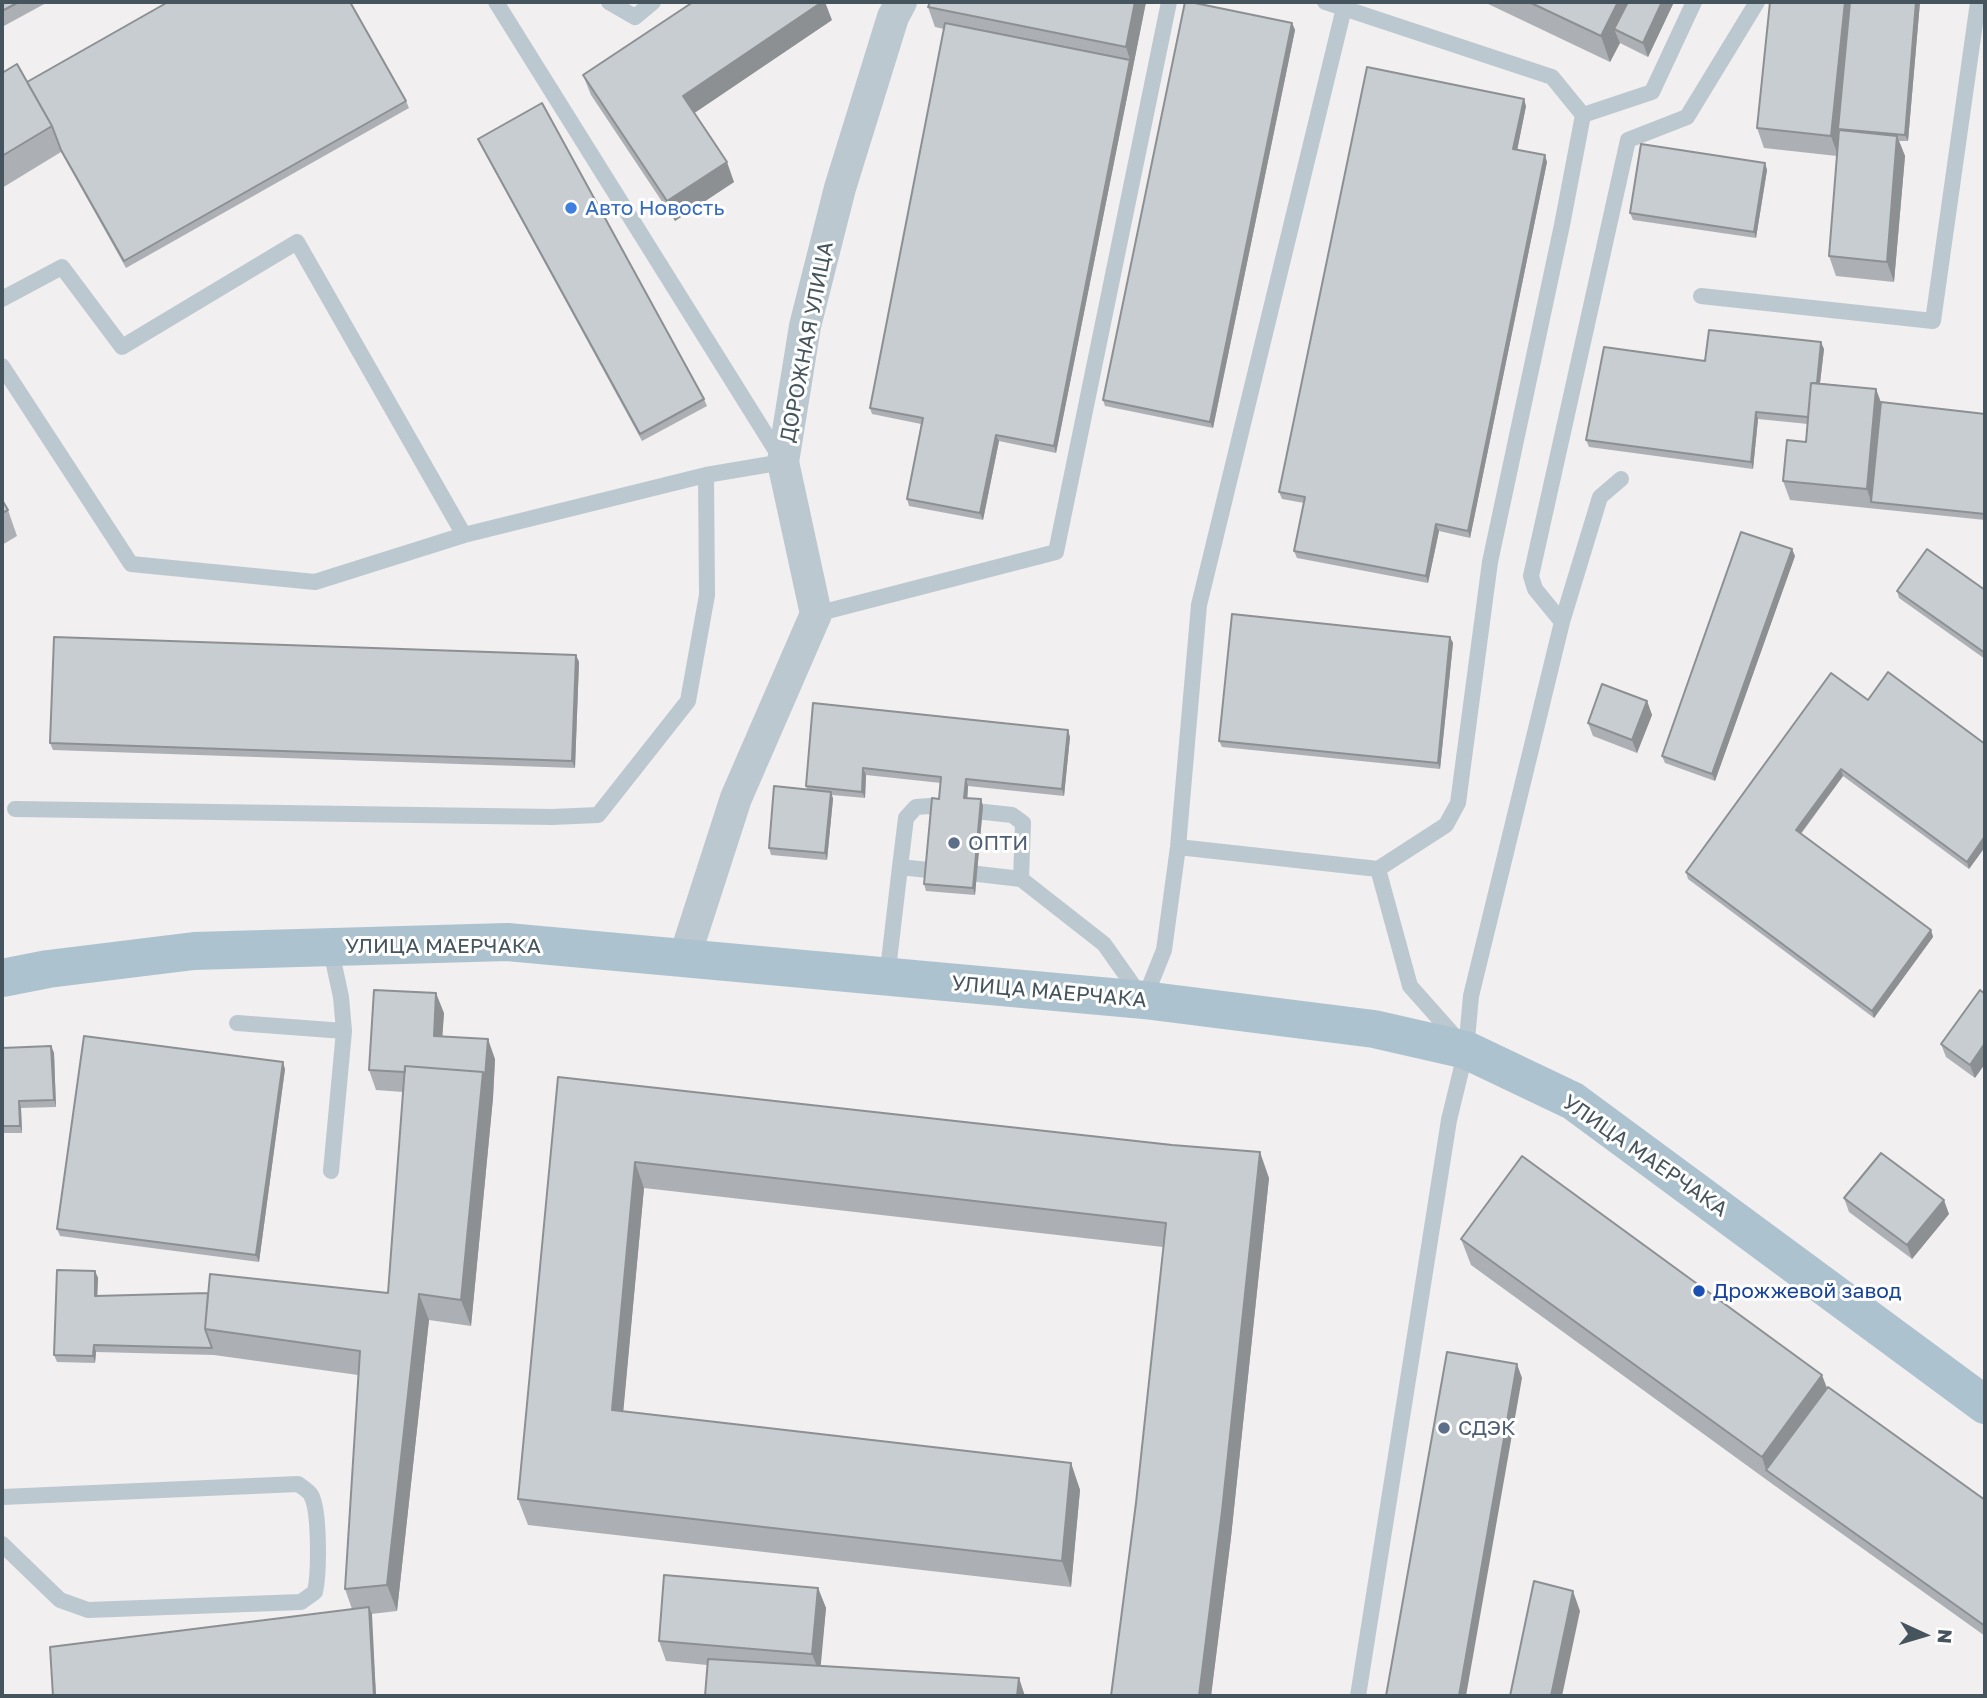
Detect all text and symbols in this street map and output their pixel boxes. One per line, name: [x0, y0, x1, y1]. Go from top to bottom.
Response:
place label: Авто Новость: [585, 195, 724, 221]
marker: Авто Новость: [563, 200, 579, 216]
street label: ДОРОЖНАЯ УЛИЦА: [775, 240, 839, 444]
place label: ОПТИ: [968, 830, 1028, 856]
marker: ОПТИ: [946, 835, 962, 851]
street label: УЛИЦА МАЕРЧАКА: [345, 933, 541, 959]
street label: УЛИЦА МАЕРЧАКА: [950, 971, 1148, 1013]
street label: УЛИЦА МАЕРЧАКА: [1558, 1090, 1732, 1222]
place label: Дрожжевой завод: [1713, 1278, 1901, 1304]
marker: Дрожжевой завод: [1691, 1283, 1707, 1299]
place label: СДЭК: [1458, 1415, 1516, 1441]
marker: СДЭК: [1436, 1420, 1452, 1436]
north arrow: [1889, 1600, 1959, 1670]
text: N: [1933, 1628, 1957, 1645]

